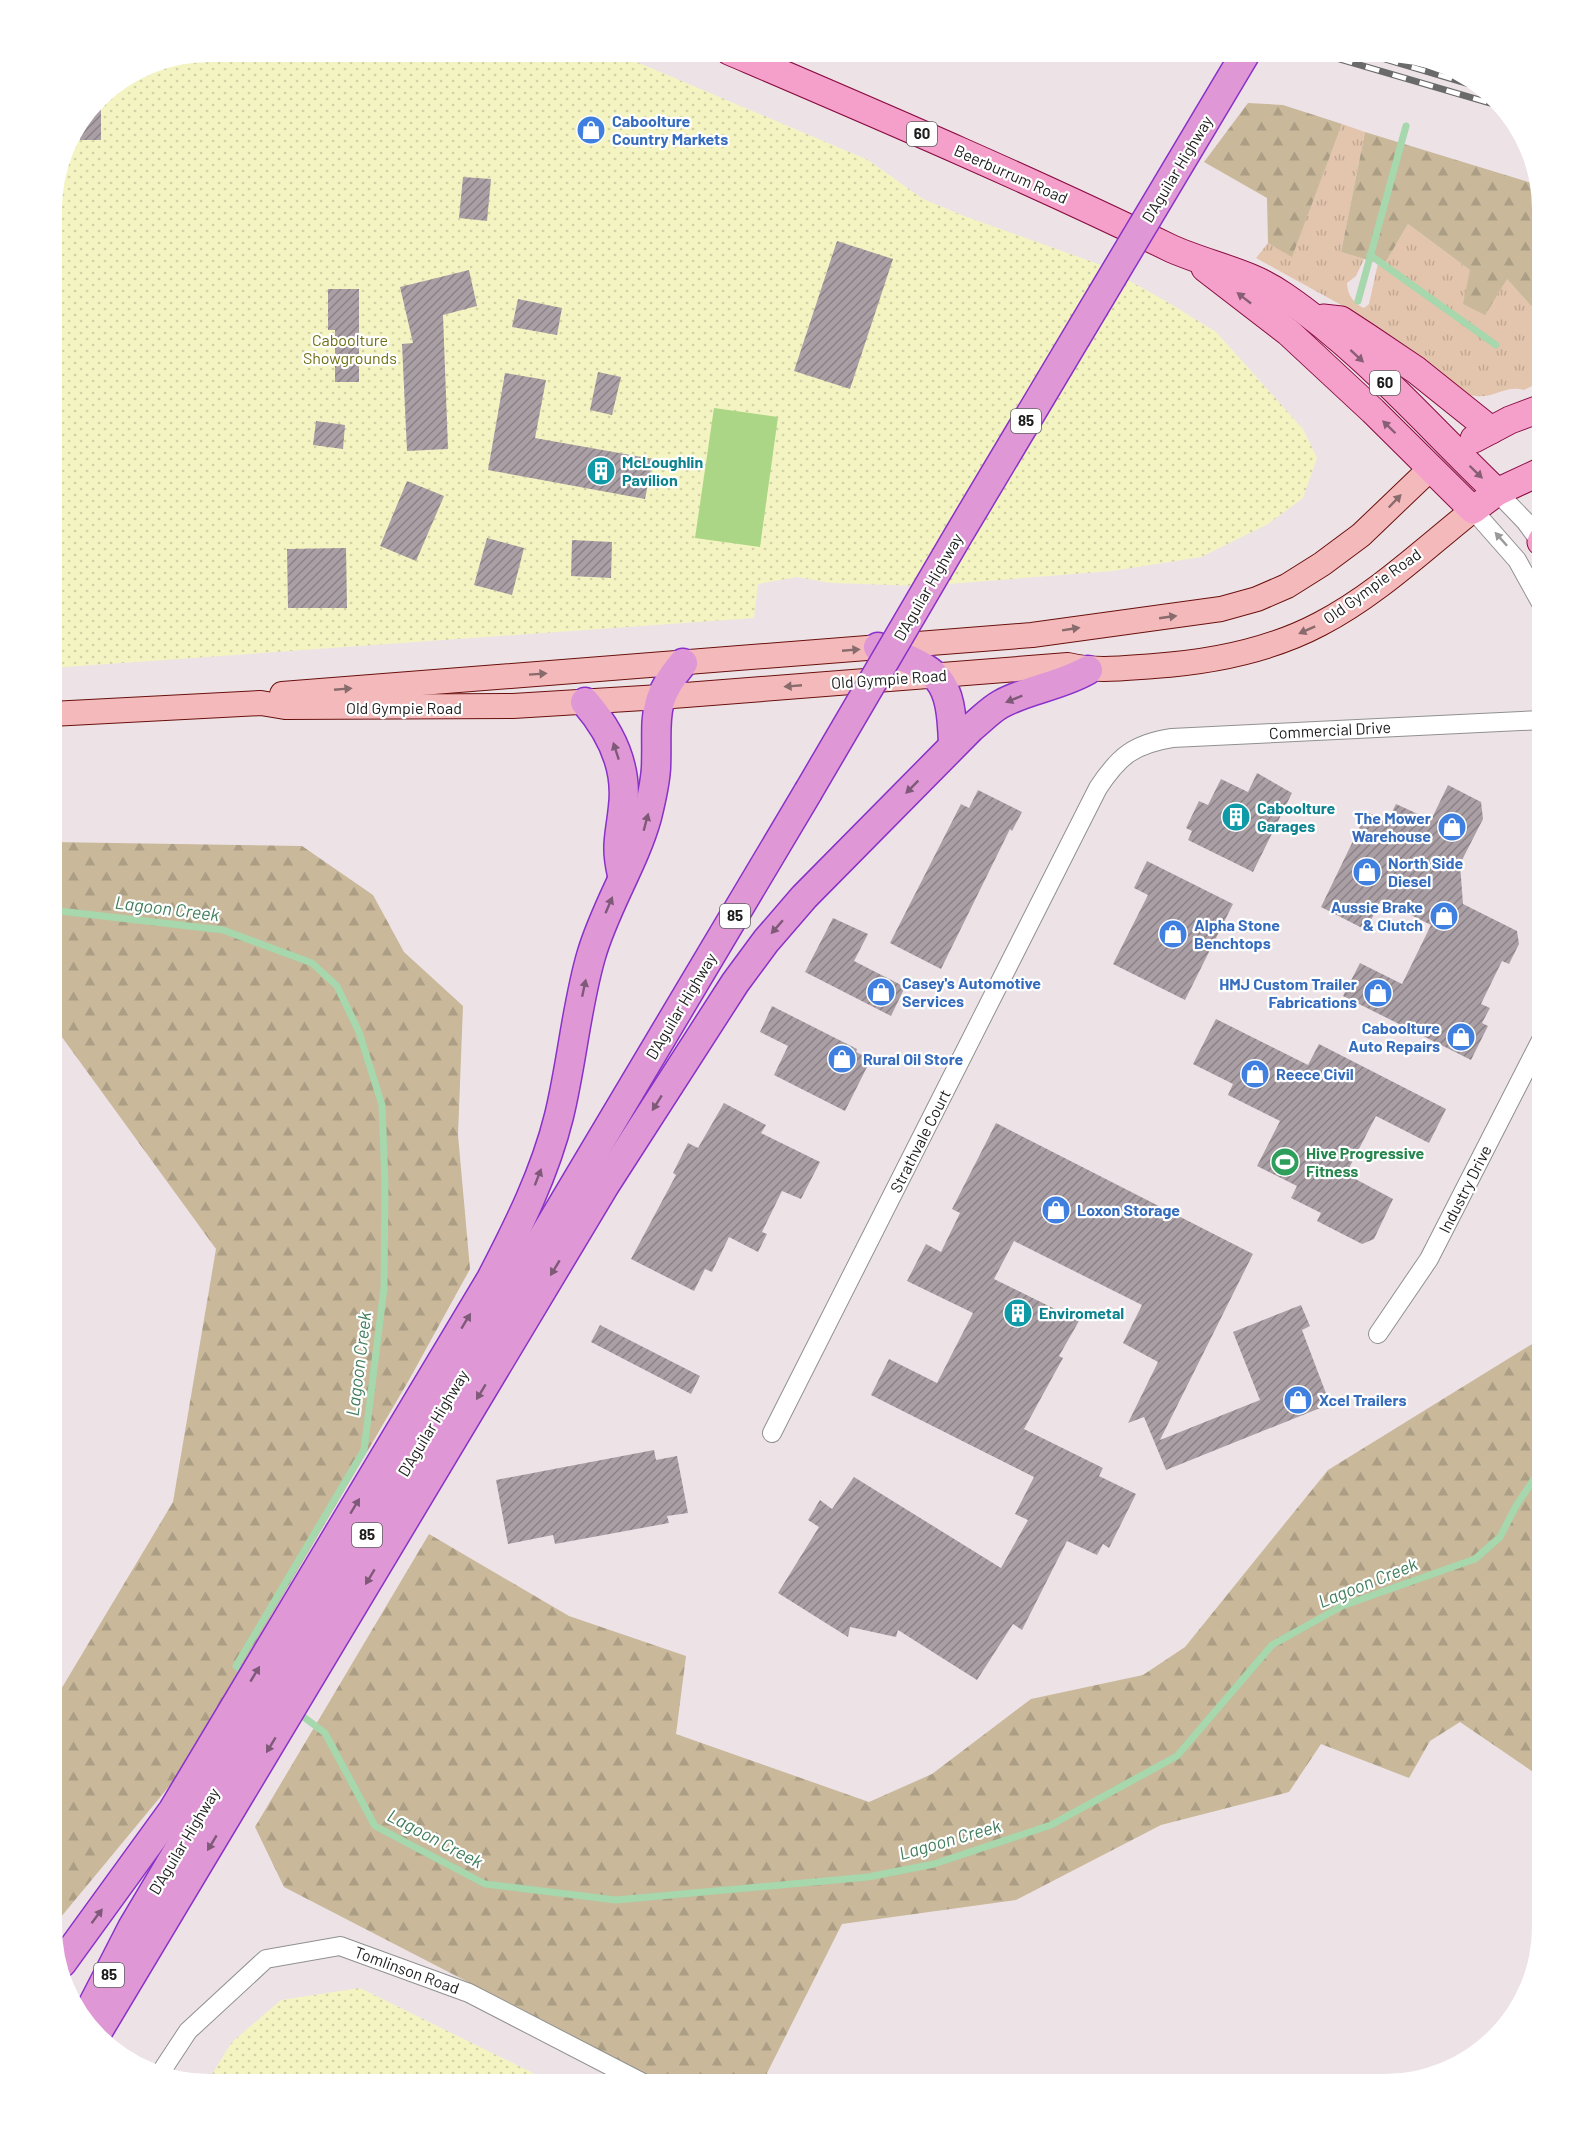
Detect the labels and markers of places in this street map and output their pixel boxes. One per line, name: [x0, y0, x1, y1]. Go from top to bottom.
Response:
place label: Caboolture Country Markets: [612, 111, 728, 148]
shop icon: Caboolture Country Markets: [575, 114, 607, 146]
place label: McLoughlin Pavilion: [622, 452, 703, 489]
building icon: McLoughlin Pavilion: [585, 455, 617, 487]
place label: Caboolture Garages: [1257, 798, 1336, 835]
building icon: Caboolture Garages: [1220, 801, 1252, 833]
place label: The Mower Warehouse: [1352, 808, 1431, 845]
shop icon: The Mower Warehouse: [1436, 811, 1468, 843]
place label: North Side Diesel: [1388, 853, 1463, 890]
shop icon: North Side Diesel: [1351, 856, 1383, 888]
place label: Aussie Brake & Clutch: [1331, 897, 1423, 934]
shop icon: Aussie Brake & Clutch: [1428, 900, 1460, 932]
place label: Alpha Stone Benchtops: [1194, 915, 1280, 952]
shop icon: Alpha Stone Benchtops: [1157, 918, 1189, 950]
place label: Casey's Automotive Services: [902, 973, 1041, 1010]
place label: HMJ Custom Trailer Fabrications: [1219, 974, 1357, 1011]
shop icon: Casey's Automotive Services: [865, 976, 897, 1008]
shop icon: HMJ Custom Trailer Fabrications: [1362, 977, 1394, 1009]
place label: Caboolture Auto Repairs: [1348, 1018, 1440, 1055]
shop icon: Caboolture Auto Repairs: [1445, 1021, 1477, 1053]
shop icon: Rural Oil Store: [826, 1043, 858, 1075]
place label: Rural Oil Store: [863, 1049, 964, 1068]
shop icon: Reece Civil: [1239, 1058, 1271, 1090]
place label: Reece Civil: [1276, 1064, 1354, 1083]
place label: Hive Progressive Fitness: [1306, 1143, 1425, 1180]
sports icon: Hive Progressive Fitness: [1269, 1146, 1301, 1178]
shop icon: Loxon Storage: [1040, 1194, 1072, 1226]
place label: Loxon Storage: [1077, 1200, 1180, 1219]
building icon: Envirometal: [1002, 1297, 1034, 1329]
place label: Envirometal: [1039, 1303, 1124, 1322]
shop icon: Xcel Trailers: [1282, 1384, 1314, 1416]
place label: Xcel Trailers: [1319, 1390, 1407, 1409]

